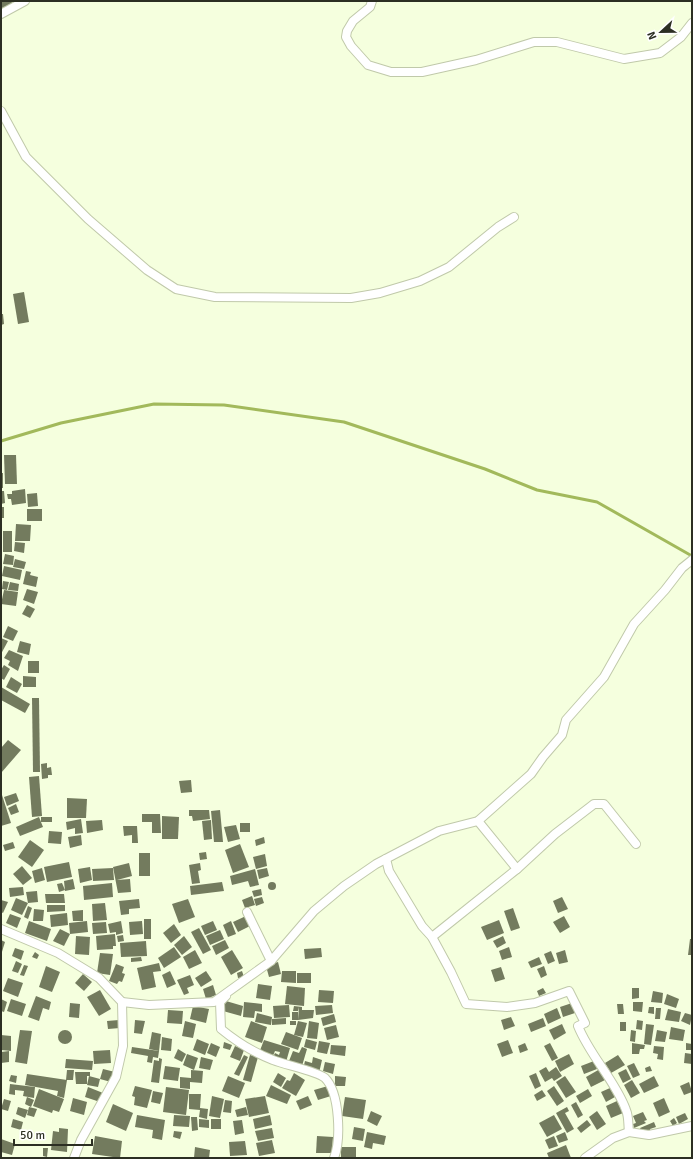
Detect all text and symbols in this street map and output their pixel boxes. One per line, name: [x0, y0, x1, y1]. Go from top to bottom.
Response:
north arrow: [641, 12, 681, 52]
text: N: [645, 30, 660, 42]
scale bar: [14, 1121, 92, 1147]
text: 50 m: [20, 1128, 45, 1143]

